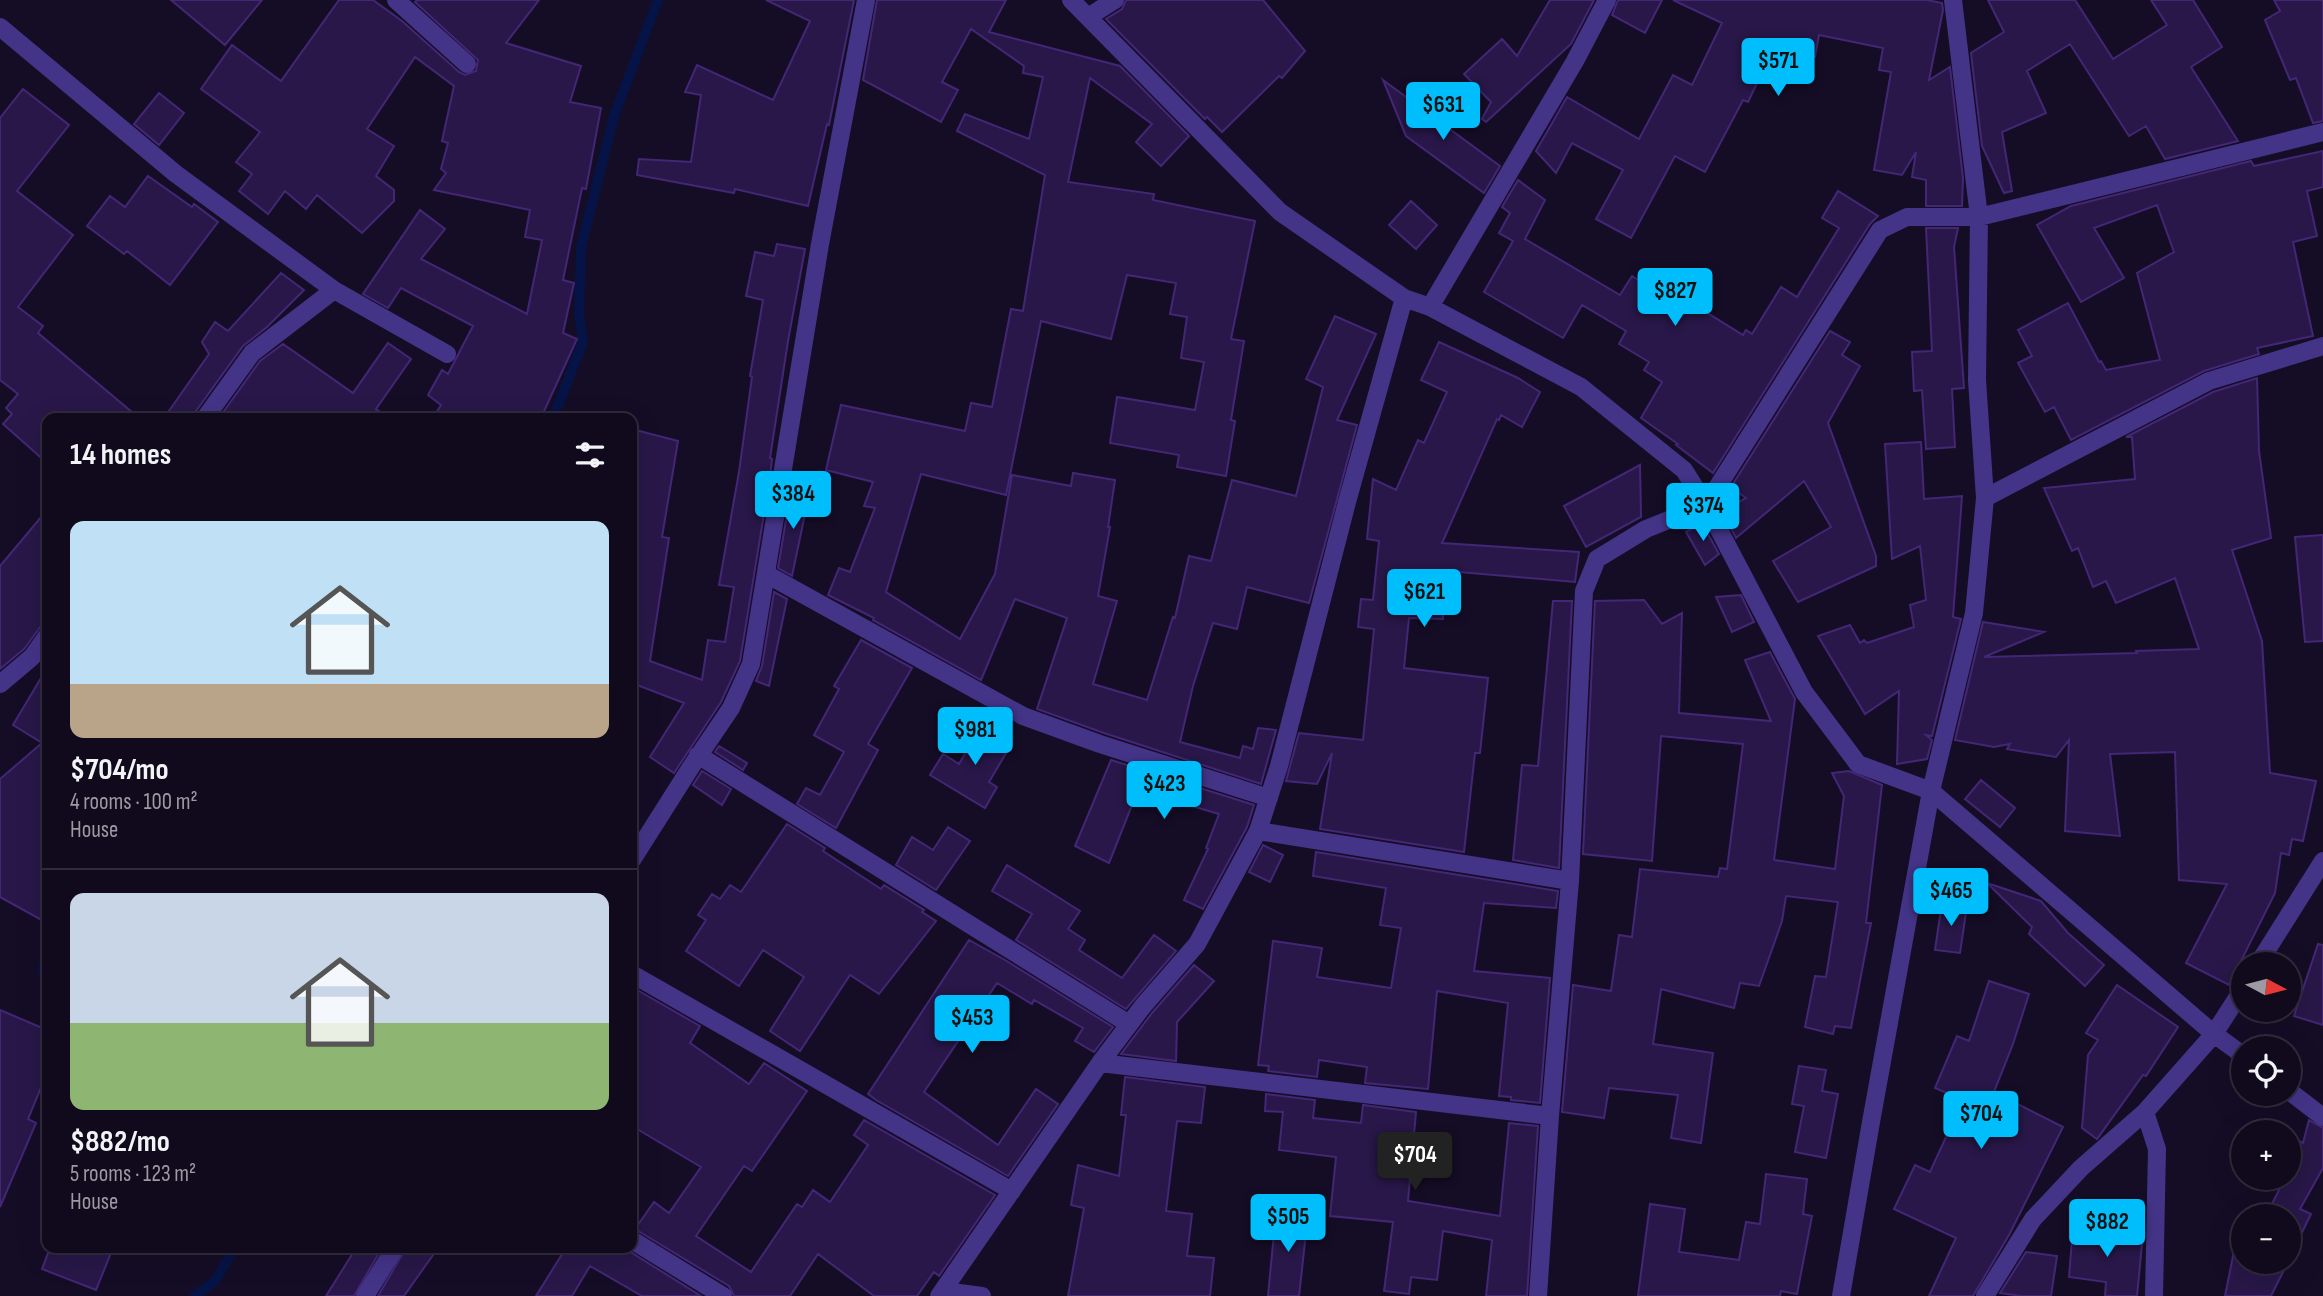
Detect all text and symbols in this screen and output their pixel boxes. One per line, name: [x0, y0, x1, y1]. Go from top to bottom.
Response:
pin: $571: [1737, 38, 1819, 98]
text: $571: [1758, 47, 1798, 75]
pin: $631: [1402, 82, 1484, 142]
text: $631: [1422, 91, 1464, 119]
pin: $827: [1634, 268, 1716, 328]
text: $827: [1654, 277, 1696, 305]
icon: filters: [571, 436, 609, 474]
text: 14 homes: [70, 437, 171, 473]
pin: $384: [752, 472, 834, 531]
text: $384: [771, 480, 815, 508]
pin: $374: [1662, 484, 1744, 543]
text: $374: [1682, 492, 1724, 520]
icon: home: [277, 567, 403, 693]
pin: $621: [1383, 570, 1465, 629]
text: $621: [1403, 578, 1445, 606]
pin: $981: [934, 708, 1016, 767]
text: $981: [954, 716, 996, 744]
text: $704/mo: [70, 752, 169, 788]
pin: $423: [1123, 762, 1205, 821]
text: $423: [1143, 770, 1185, 798]
text: 4 rooms · 100 m²: [70, 788, 198, 816]
text: House: [70, 816, 118, 844]
pin: $465: [1910, 869, 1992, 928]
text: $465: [1929, 877, 1973, 905]
icon: home: [277, 939, 403, 1065]
north arrow: [2231, 952, 2301, 1022]
map controls: [2231, 952, 2301, 1274]
pin: $453: [931, 996, 1013, 1055]
text: $453: [951, 1004, 993, 1032]
button: locate: [2231, 1036, 2301, 1106]
pin: $704: [1940, 1092, 2022, 1151]
text: $704: [1959, 1100, 2003, 1128]
button: +: [2231, 1120, 2301, 1190]
text: $882/mo: [70, 1124, 170, 1160]
pin: $704: [1374, 1132, 1456, 1192]
text: $704: [1393, 1141, 1437, 1169]
text: 5 rooms · 123 m²: [70, 1160, 196, 1188]
text: House: [70, 1188, 118, 1216]
pin: $505: [1247, 1194, 1329, 1254]
pin: $882: [2066, 1200, 2148, 1259]
text: $505: [1267, 1203, 1309, 1231]
button: −: [2231, 1204, 2301, 1274]
text: $882: [2085, 1208, 2129, 1236]

